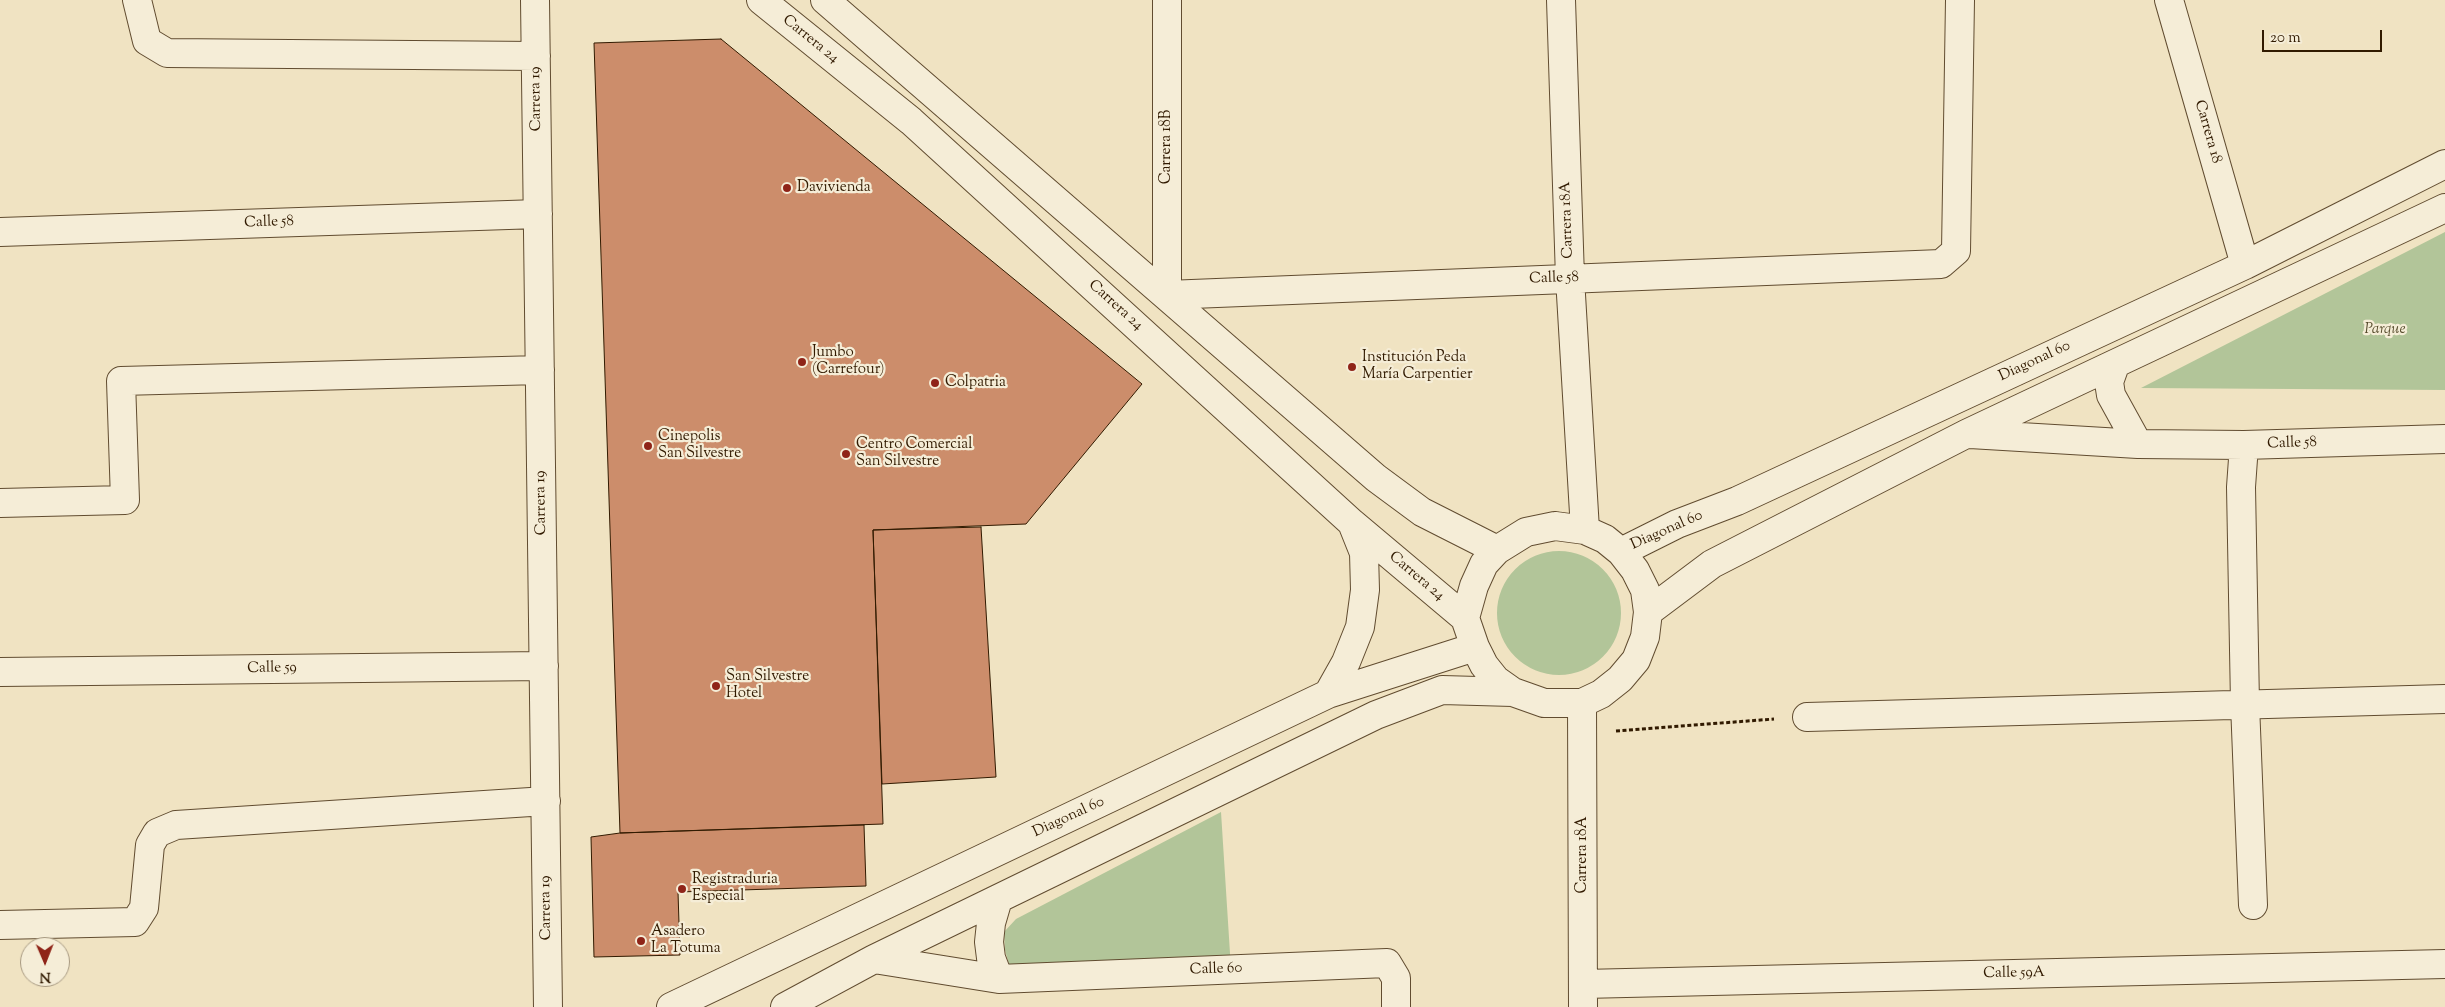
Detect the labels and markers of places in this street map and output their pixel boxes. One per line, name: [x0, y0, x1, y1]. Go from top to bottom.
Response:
place label: Davivienda: [797, 179, 871, 197]
marker: Davivienda: [781, 182, 793, 194]
place label: Jumbo (Carrefour): [812, 344, 884, 379]
place label: Institución Peda María Carpentier: [1362, 349, 1473, 384]
marker: Jumbo (Carrefour): [796, 356, 808, 368]
marker: Institución Peda María Carpentier: [1346, 361, 1358, 373]
place label: Colpatria: [945, 374, 1006, 392]
marker: Colpatria: [929, 377, 941, 389]
place label: Cinepolis San Silvestre: [658, 428, 741, 463]
place label: Centro Comercial San Silvestre: [856, 436, 972, 471]
marker: Cinepolis San Silvestre: [642, 440, 654, 452]
marker: Centro Comercial San Silvestre: [840, 448, 852, 460]
place label: San Silvestre Hotel: [726, 668, 809, 703]
marker: San Silvestre Hotel: [710, 680, 722, 692]
place label: Registraduria Especial: [692, 871, 778, 906]
marker: Registraduria Especial: [676, 883, 688, 895]
place label: Asadero La Totuma: [651, 923, 721, 958]
marker: Asadero La Totuma: [635, 935, 647, 947]

